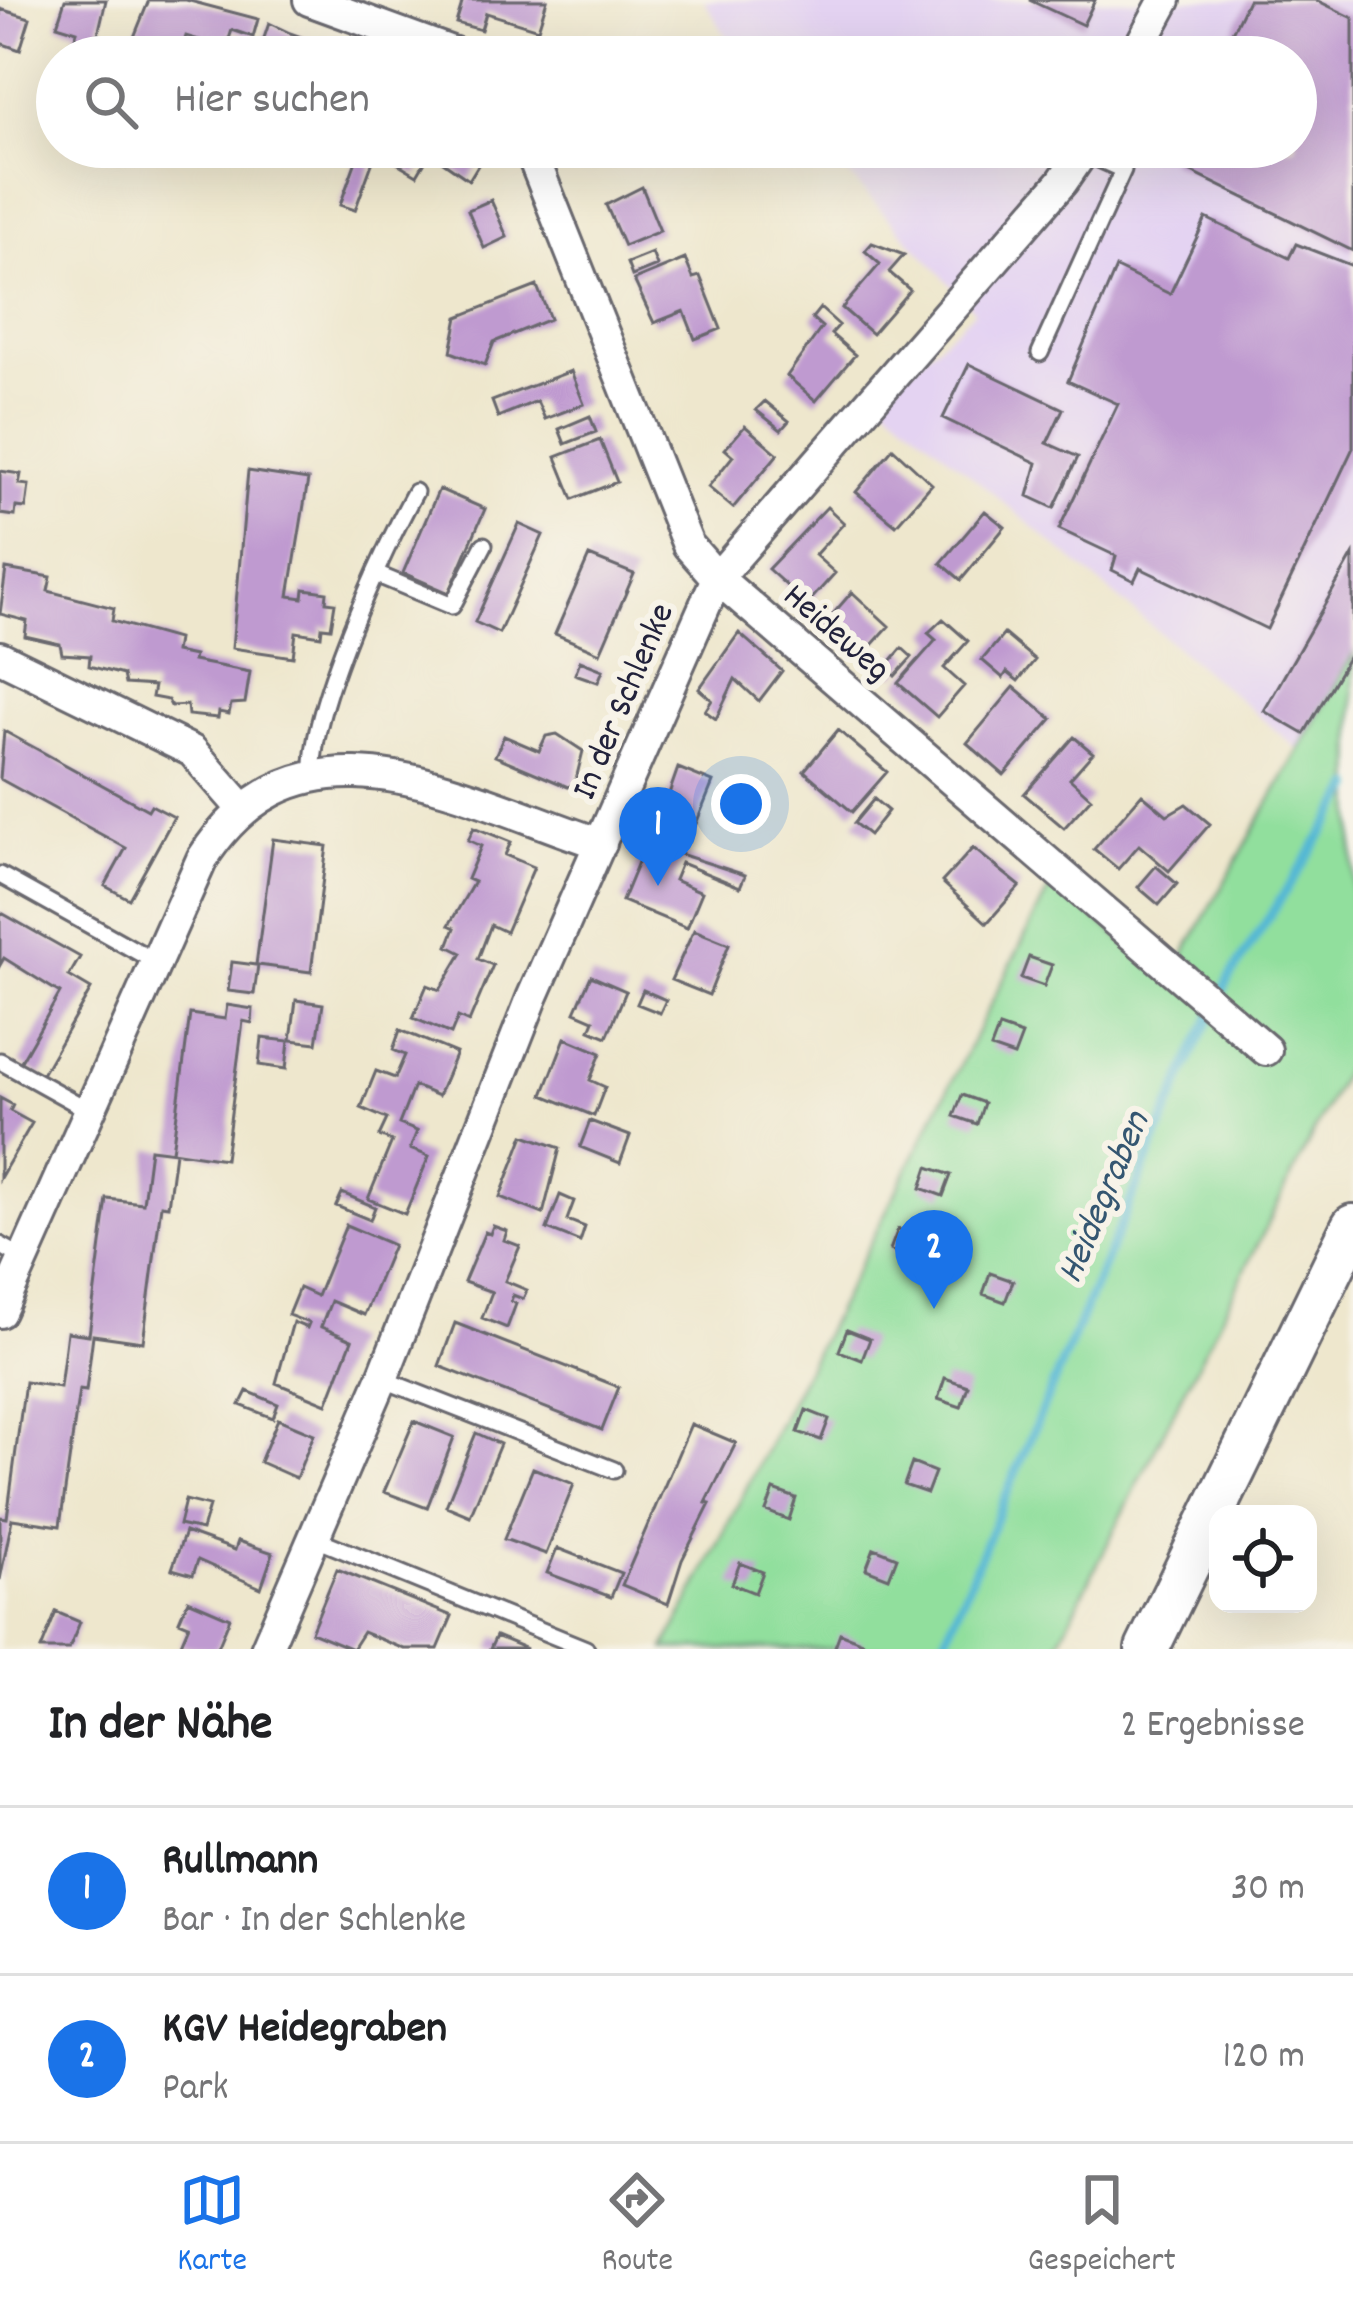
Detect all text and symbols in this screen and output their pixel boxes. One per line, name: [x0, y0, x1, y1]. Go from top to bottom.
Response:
search box: [36, 36, 1317, 168]
icon: search: [78, 69, 144, 135]
text: Hier suchen: [174, 70, 370, 134]
street label: Heideweg: [770, 573, 901, 696]
street label: In der Schlenke: [561, 596, 690, 809]
your location: [711, 774, 771, 834]
pin: 1: [619, 787, 697, 886]
water label: Heidegraben: [1045, 1103, 1167, 1293]
pin: 2: [895, 1210, 973, 1309]
map controls: [1209, 1505, 1317, 1613]
button: locate: [1209, 1505, 1317, 1613]
text: In der Nähe: [48, 1691, 272, 1763]
text: 2 Ergebnisse: [1121, 1700, 1305, 1755]
text: Rullmann: [162, 1831, 318, 1895]
text: 1: [83, 1863, 91, 1918]
text: 30 m: [1231, 1863, 1305, 1918]
text: Bar · In der Schlenke: [162, 1895, 466, 1950]
text: KGV Heidegraben: [162, 1999, 447, 2063]
text: 2: [78, 2031, 96, 2086]
text: 120 m: [1222, 2031, 1305, 2086]
text: Park: [162, 2063, 228, 2118]
tab: Karte: [177, 2167, 247, 2286]
tab: Route: [601, 2167, 673, 2286]
tab: Gespeichert: [1028, 2167, 1176, 2286]

